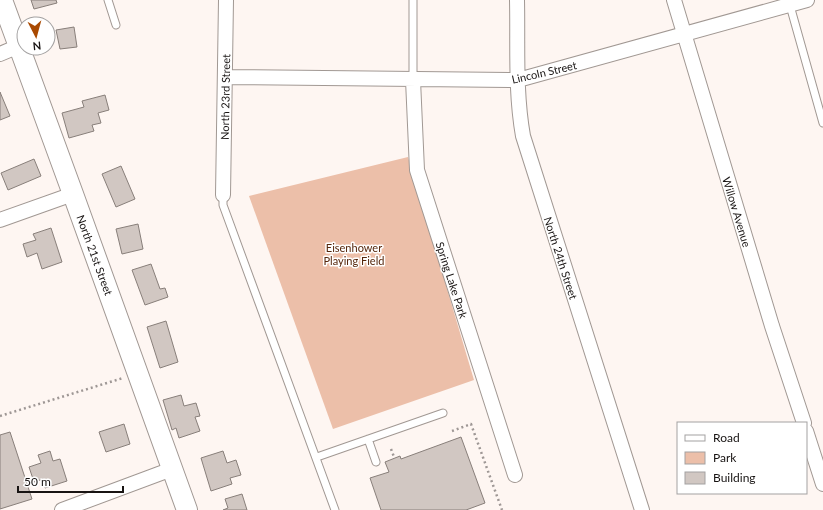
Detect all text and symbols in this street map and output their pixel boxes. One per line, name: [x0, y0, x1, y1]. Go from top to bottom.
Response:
north arrow: [16, 16, 56, 56]
text: N: [32, 40, 42, 53]
street label: North 23rd Street: [218, 54, 232, 140]
street label: Lincoln Street: [510, 58, 578, 86]
street label: Willow Avenue: [720, 175, 754, 249]
street label: North 21st Street: [74, 213, 116, 297]
street label: North 24th Street: [542, 215, 580, 301]
street label: Spring Lake Park: [433, 240, 471, 320]
park label: Eisenhower Playing Field: [324, 241, 384, 267]
legend: [677, 422, 807, 494]
text: Road: [713, 430, 740, 445]
text: Park: [713, 450, 737, 465]
scale bar: [18, 468, 123, 494]
text: Building: [713, 470, 756, 485]
text: 50 m: [24, 474, 51, 489]

